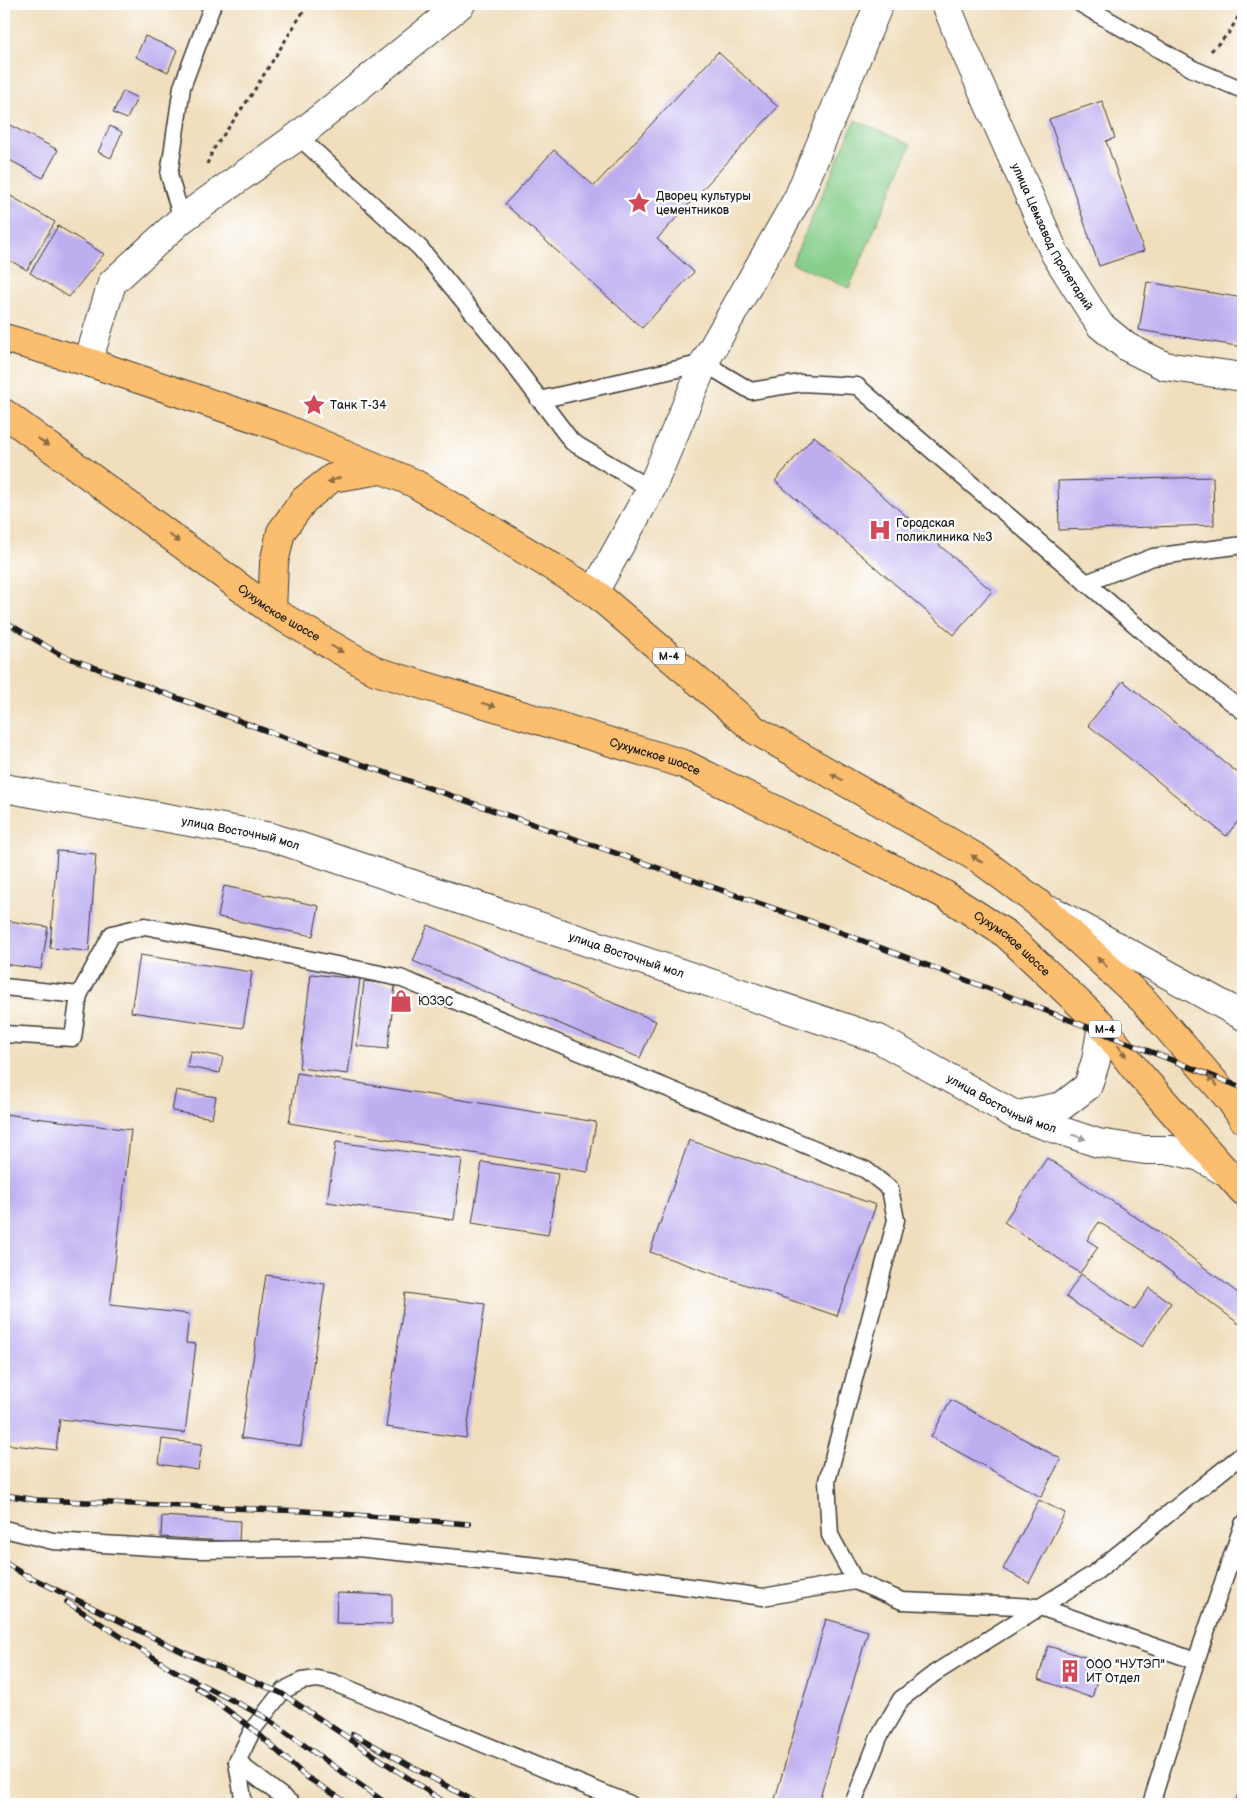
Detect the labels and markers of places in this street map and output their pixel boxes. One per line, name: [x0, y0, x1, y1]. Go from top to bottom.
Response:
place label: Дворец культуры цементников: [656, 189, 751, 218]
place icon: Дворец культуры цементников: [626, 190, 652, 216]
place icon: Танк Т-34: [301, 392, 327, 418]
place label: Танк Т-34: [330, 398, 387, 413]
place label: Городская поликлиника №3: [896, 516, 993, 545]
hospital icon: Городская поликлиника №3: [867, 517, 893, 543]
shop icon: ЮЗЭС: [388, 988, 414, 1014]
place label: ЮЗЭС: [418, 994, 453, 1009]
place label: ООО "НУТЭП" ИТ Отдел: [1086, 1657, 1165, 1686]
building icon: ООО "НУТЭП" ИТ Отдел: [1057, 1658, 1083, 1684]

